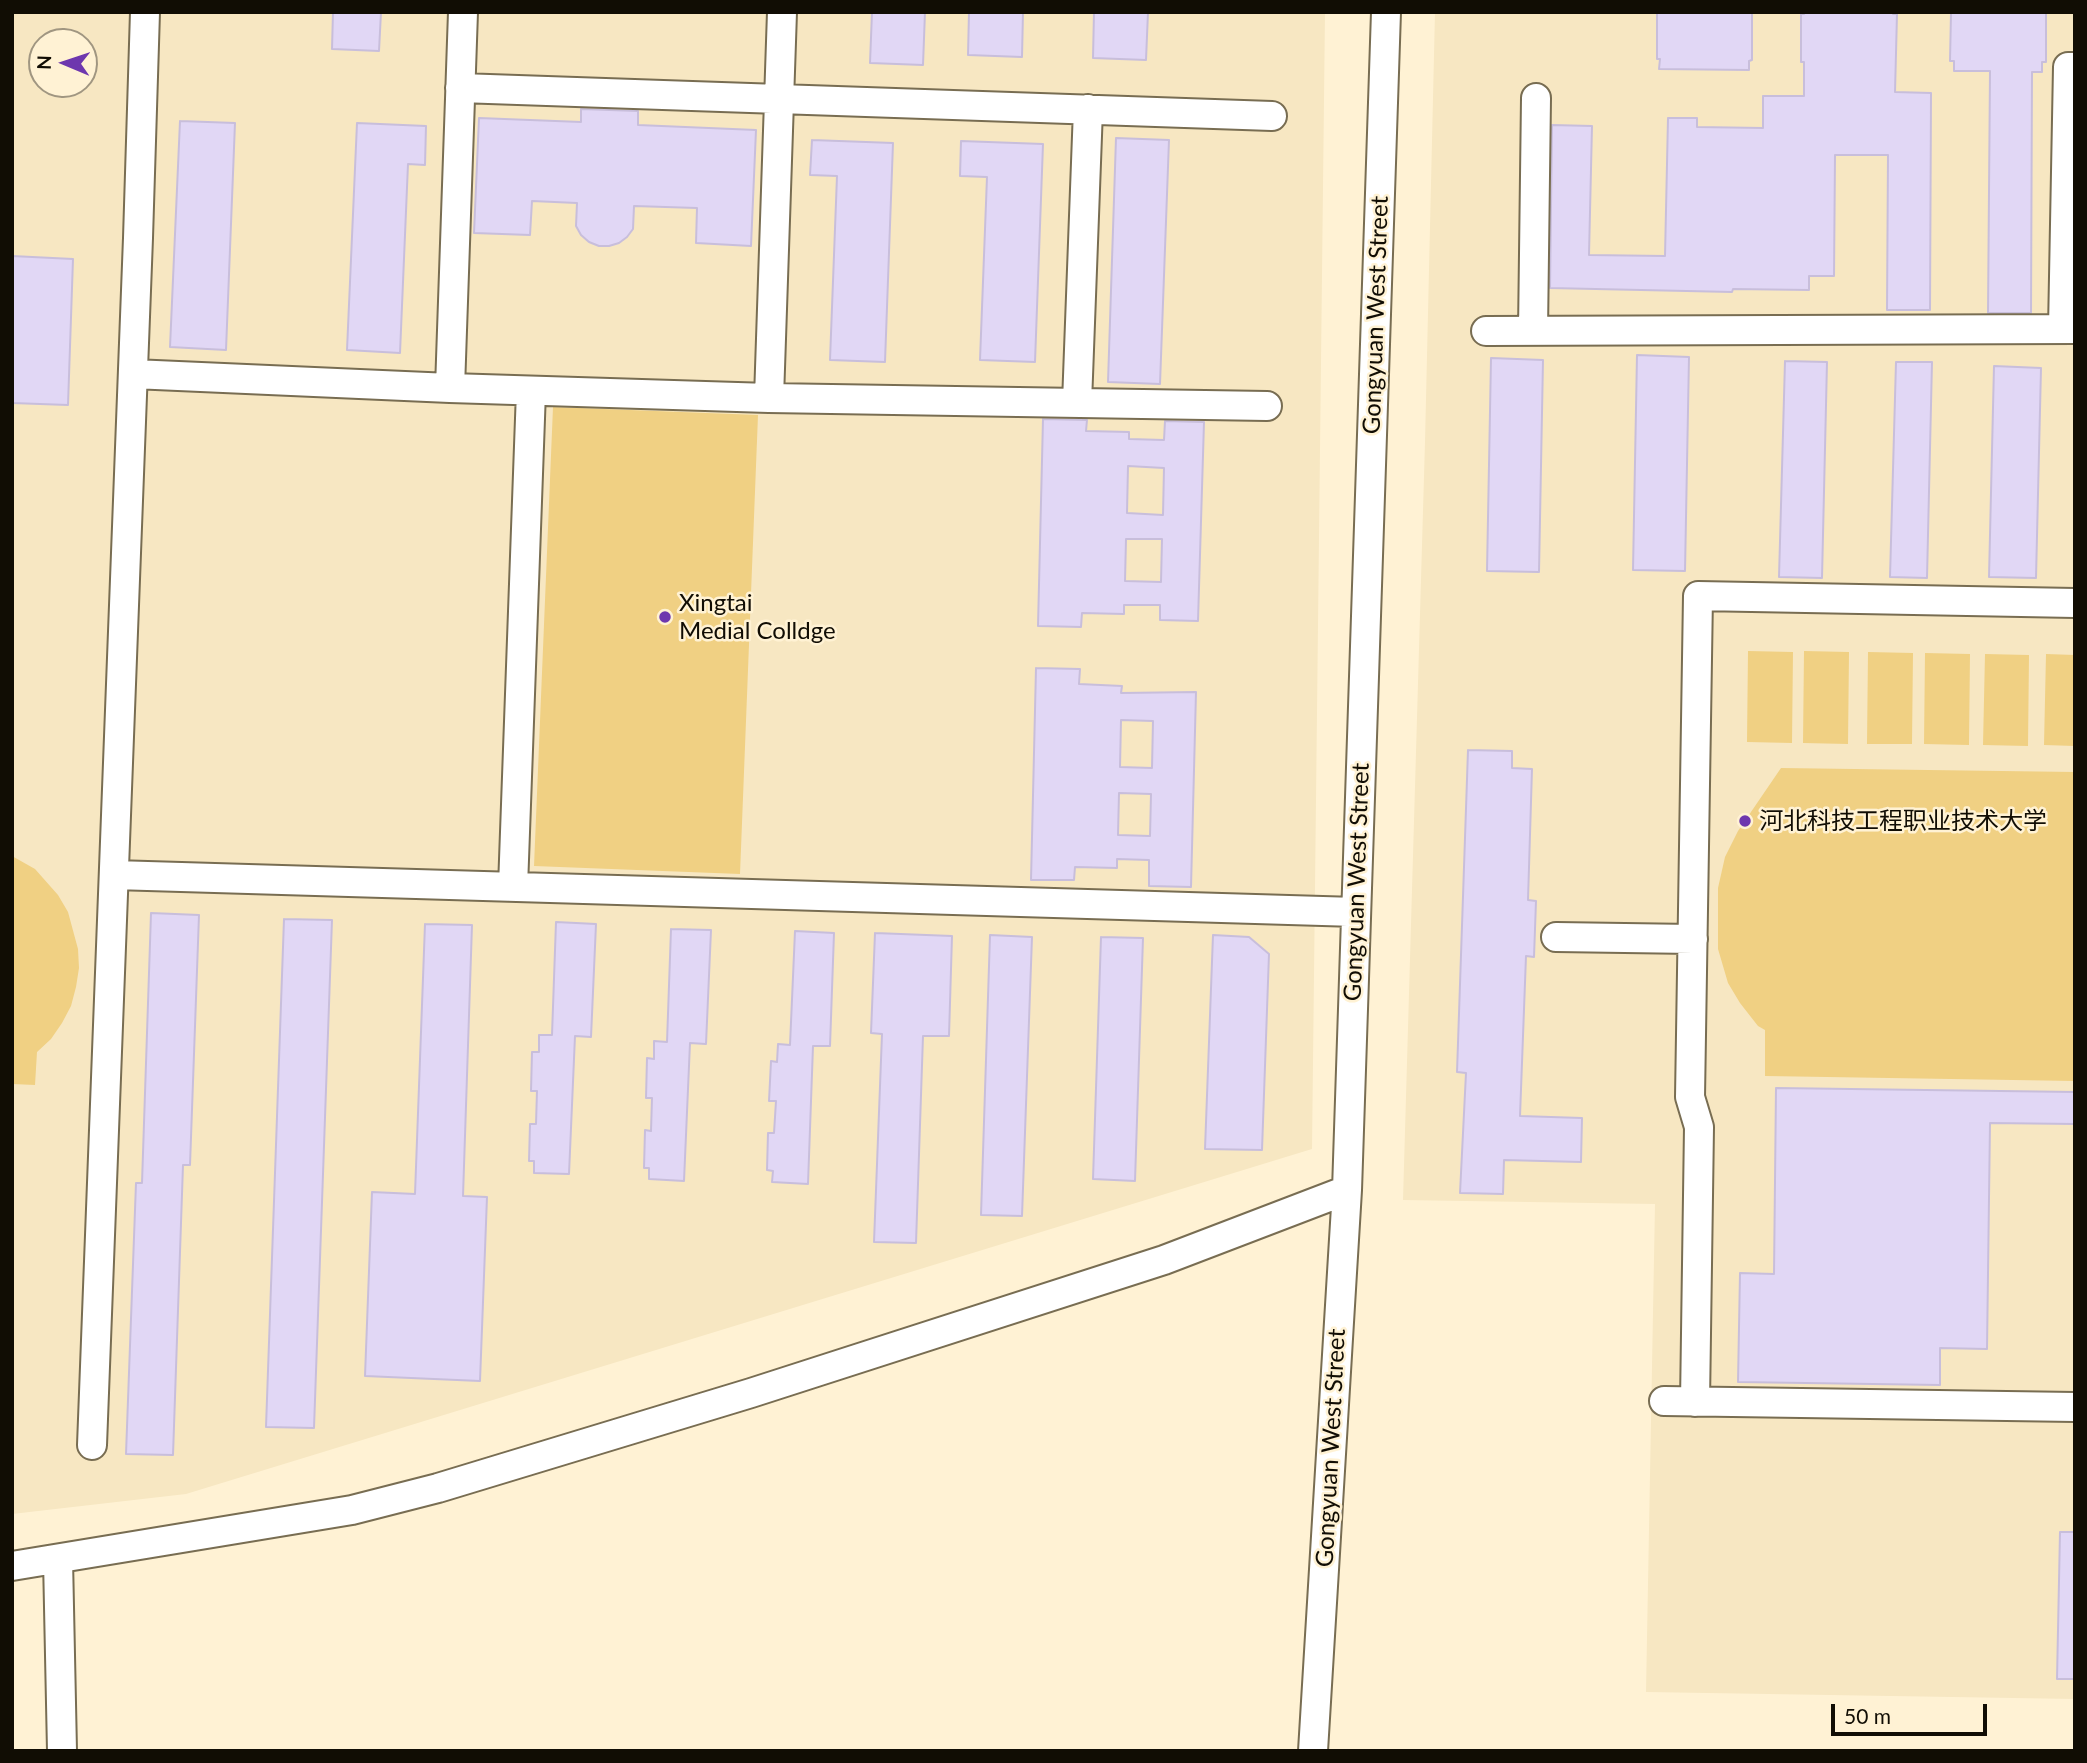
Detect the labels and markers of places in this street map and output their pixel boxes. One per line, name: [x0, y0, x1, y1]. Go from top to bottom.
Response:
place label: Xingtai Medial Colldge: [679, 589, 836, 645]
marker: Xingtai Medial Colldge: [657, 609, 673, 625]
place label: 河北科技工程职业技术大学: [1759, 807, 2047, 835]
marker: 河北科技工程职业技术大学: [1737, 813, 1753, 829]

